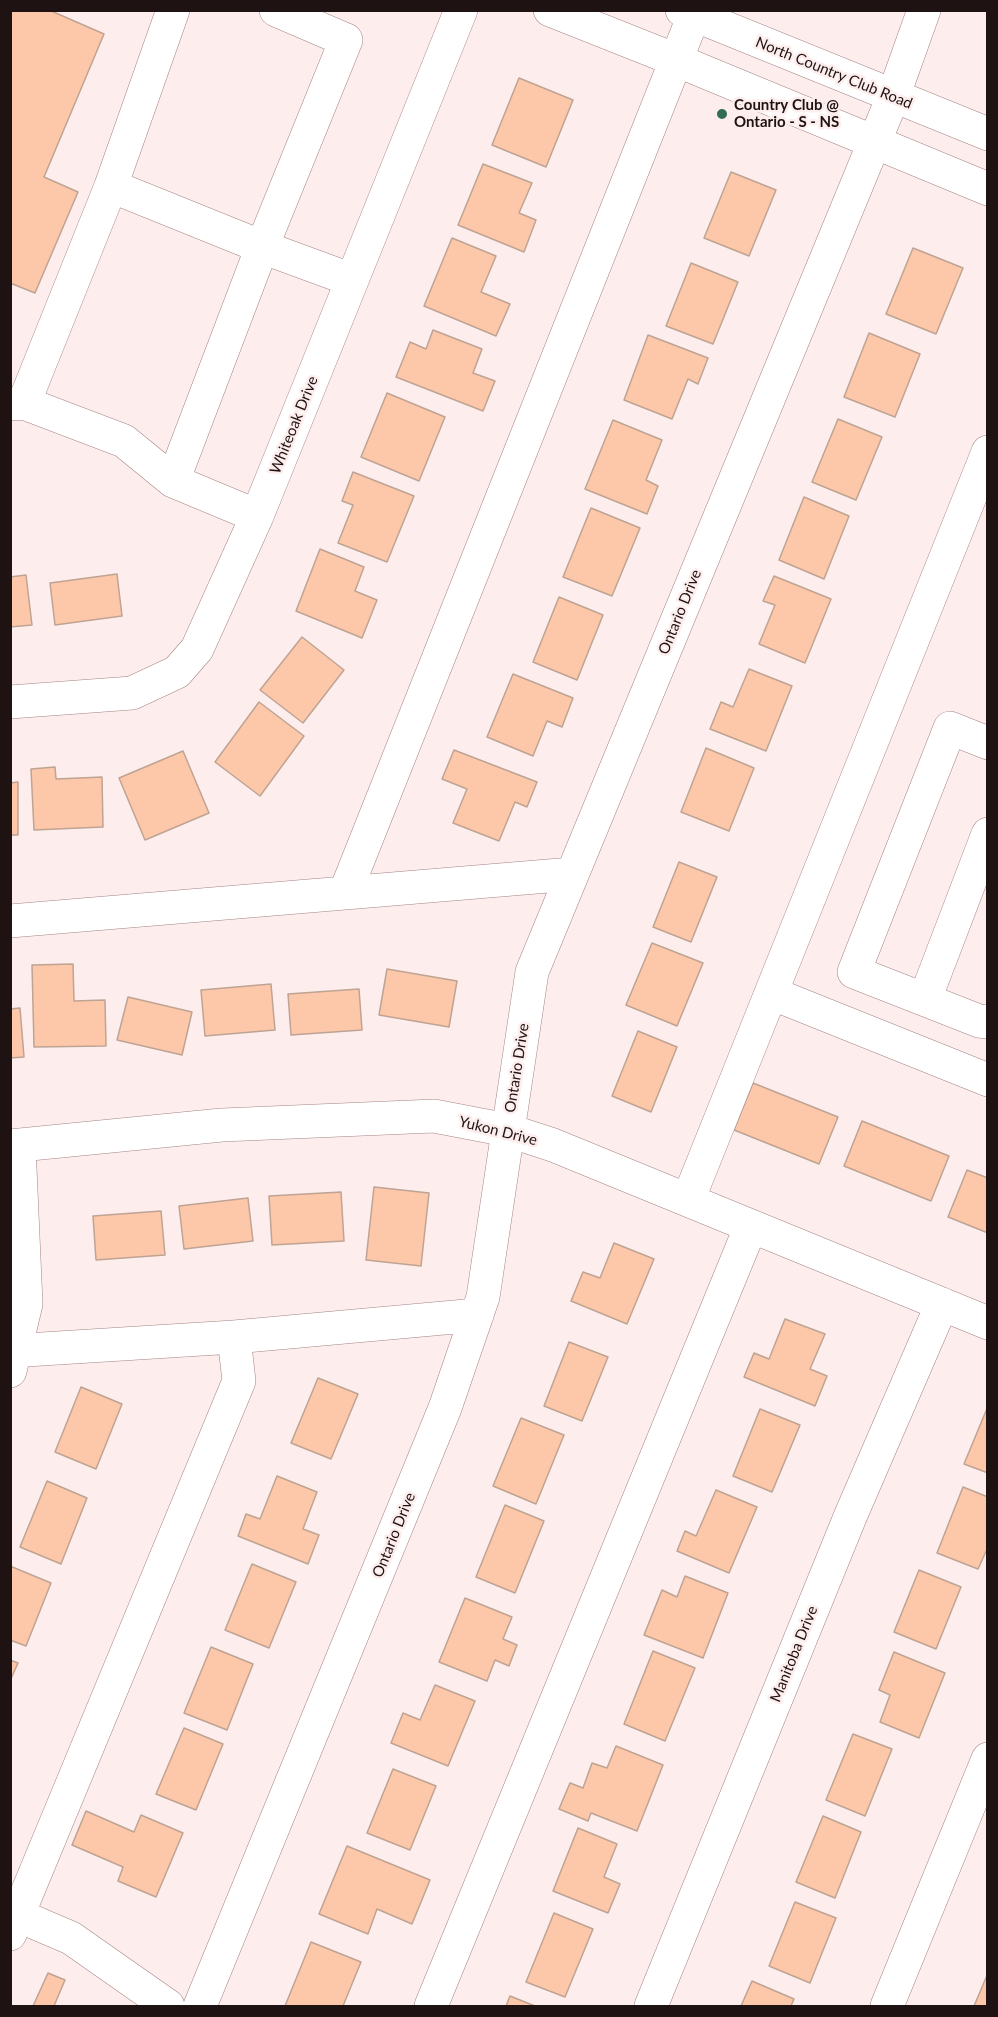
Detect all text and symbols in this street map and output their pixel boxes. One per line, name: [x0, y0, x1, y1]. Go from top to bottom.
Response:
street label: North Country Club Road: [753, 33, 915, 113]
place label: Country Club @ Ontario - S - NS: [734, 96, 839, 131]
marker: Country Club @ Ontario - S - NS: [715, 107, 729, 121]
street label: Whiteoak Drive: [266, 373, 322, 477]
street label: Ontario Drive: [655, 567, 705, 657]
street label: Ontario Drive: [501, 1022, 533, 1114]
street label: Yukon Drive: [457, 1113, 539, 1149]
street label: Ontario Drive: [369, 1490, 419, 1580]
street label: Manitoba Drive: [766, 1603, 822, 1705]

